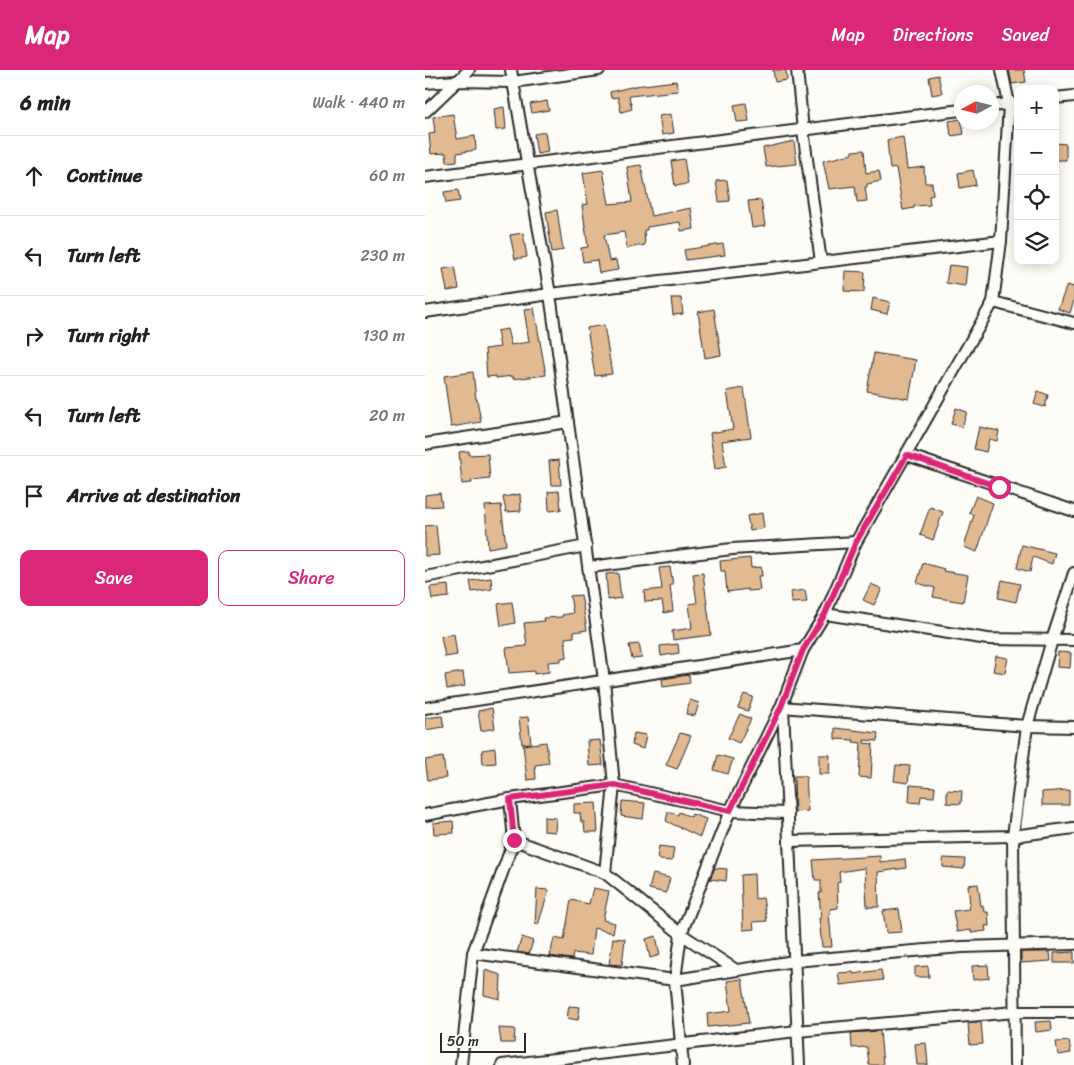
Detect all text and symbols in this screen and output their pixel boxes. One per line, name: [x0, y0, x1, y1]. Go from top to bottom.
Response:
text: Map: [25, 14, 69, 56]
text: Map: [832, 19, 865, 51]
text: Directions: [893, 19, 974, 51]
text: Saved: [1002, 19, 1049, 51]
text: 6 min: [20, 84, 71, 122]
north arrow: [954, 85, 999, 130]
map controls: [1014, 85, 1059, 265]
button: +: [1014, 85, 1059, 130]
text: Walk · 440 m: [312, 88, 405, 117]
button: −: [1014, 130, 1059, 175]
text: Continue: [67, 159, 143, 192]
text: 60 m: [369, 161, 405, 190]
icon: ahead: [20, 162, 48, 190]
button: locate: [1014, 175, 1059, 220]
button: layers: [1014, 220, 1059, 265]
text: Turn left: [67, 239, 140, 272]
text: 230 m: [360, 241, 405, 270]
icon: left: [20, 242, 48, 270]
text: Turn right: [67, 319, 149, 352]
text: 130 m: [363, 321, 405, 350]
icon: right: [20, 322, 48, 350]
text: Turn left: [67, 399, 140, 432]
text: 20 m: [369, 401, 405, 430]
icon: left: [20, 402, 48, 430]
route start: [988, 476, 1011, 499]
text: Arrive at destination: [67, 479, 240, 512]
icon: arrive: [20, 482, 48, 510]
button: Save: [20, 550, 208, 606]
button: Share: [218, 550, 405, 606]
route end: [503, 829, 526, 852]
text: 50 m: [447, 1029, 479, 1054]
scale bar: [440, 1030, 526, 1053]

